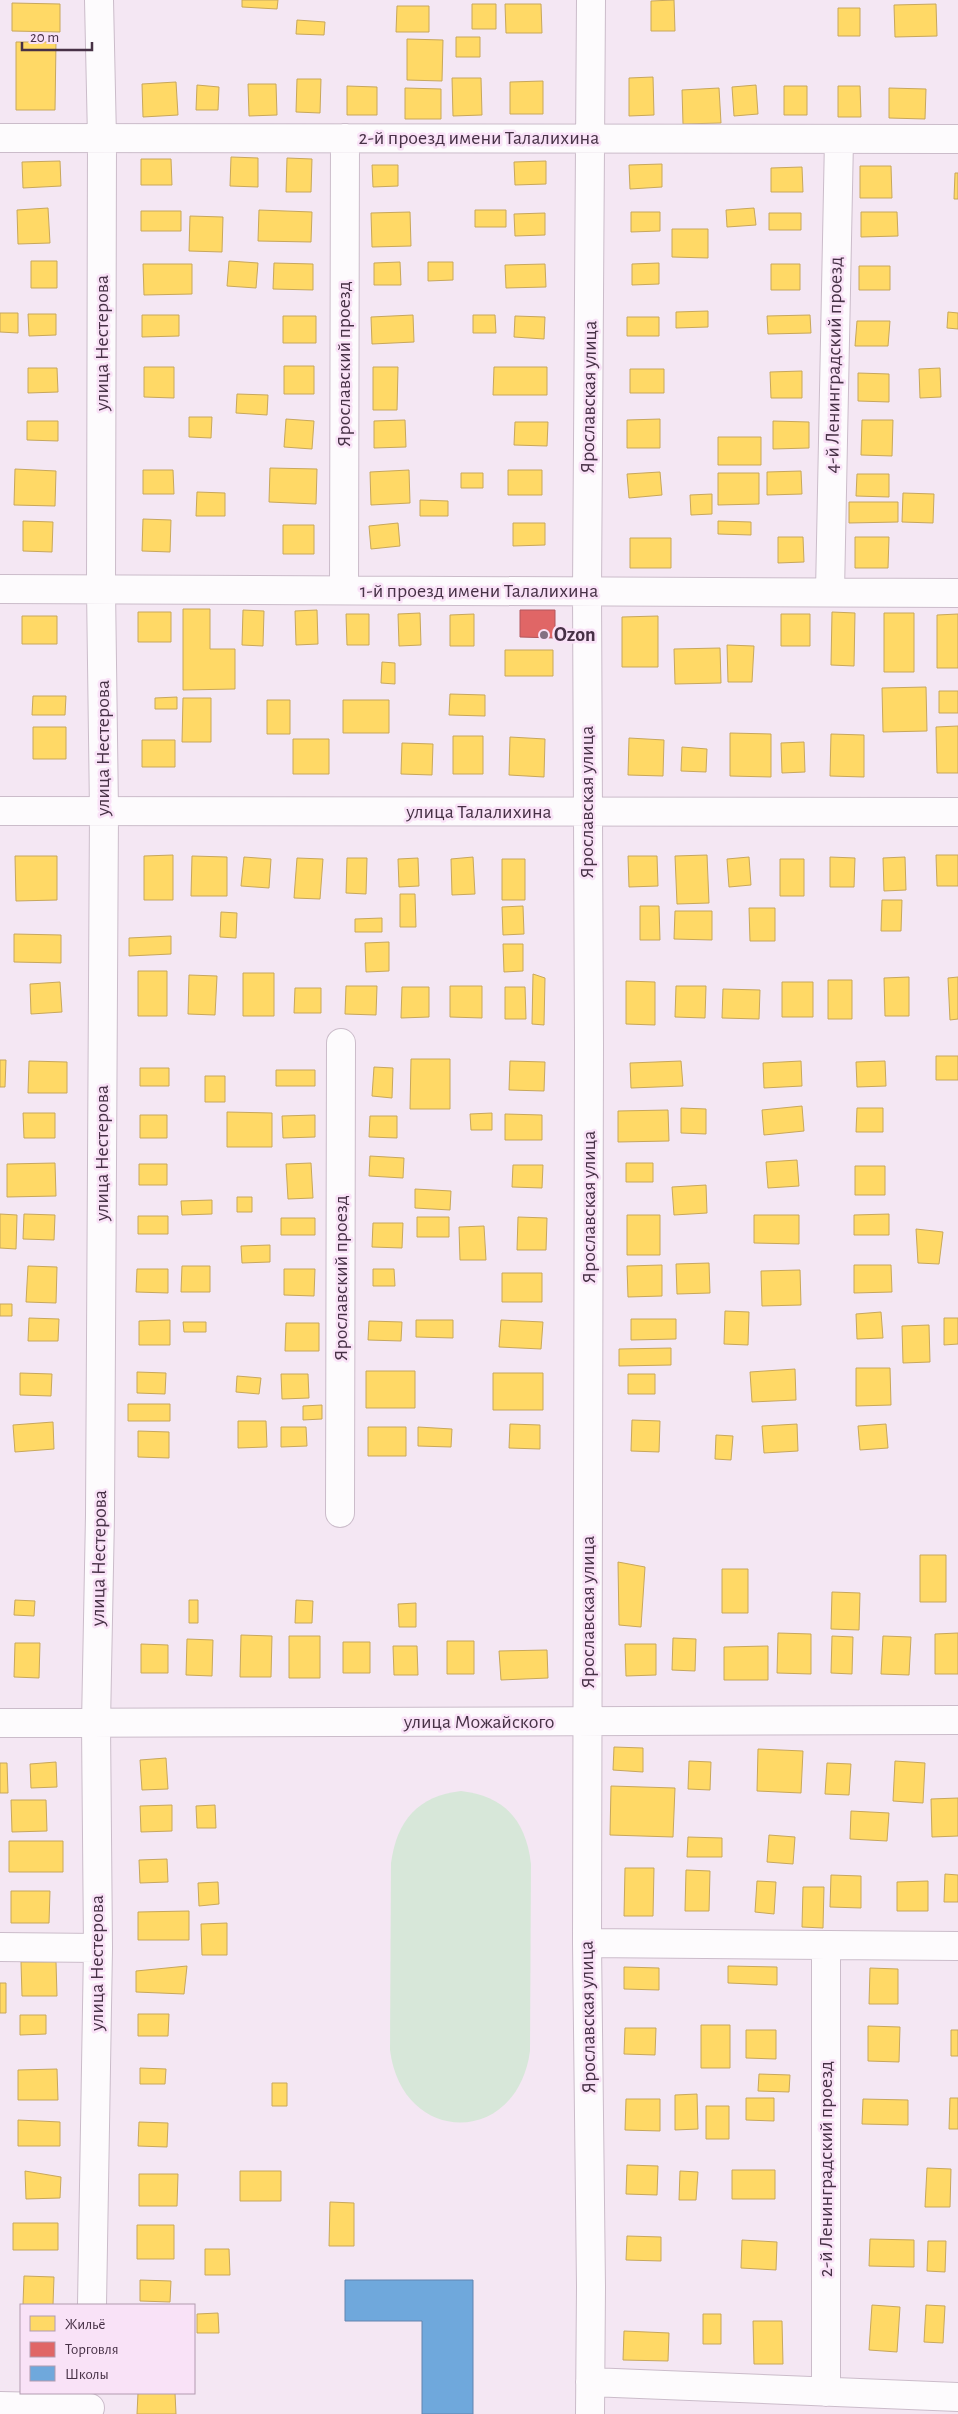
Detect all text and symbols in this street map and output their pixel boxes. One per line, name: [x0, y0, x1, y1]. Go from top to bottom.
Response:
scale bar: [22, 20, 92, 52]
text: 20 m: [30, 30, 59, 45]
street label: 2-й проезд имени Талалихина: [359, 128, 599, 148]
street label: 4-й Ленинградский проезд: [822, 256, 846, 474]
street label: улица Нестерова: [92, 275, 112, 412]
street label: Ярославский проезд: [334, 281, 354, 447]
street label: Ярославская улица: [578, 320, 600, 474]
street label: 1-й проезд имени Талалихина: [360, 581, 598, 601]
place label: Ozon: [554, 625, 596, 645]
marker: Ozon: [538, 629, 550, 641]
street label: улица Нестерова: [93, 680, 113, 817]
street label: Ярославская улица: [577, 726, 597, 878]
street label: улица Талалихина: [405, 802, 552, 822]
street label: улица Нестерова: [92, 1085, 112, 1222]
street label: Ярославская улица: [579, 1131, 599, 1283]
street label: Ярославский проезд: [331, 1195, 351, 1361]
street label: улица Нестерова: [88, 1490, 110, 1627]
street label: Ярославская улица: [578, 1536, 598, 1688]
street label: улица Можайского: [403, 1712, 554, 1732]
street label: улица Нестерова: [87, 1895, 107, 2032]
street label: Ярославская улица: [577, 1940, 599, 2094]
street label: 2-й Ленинградский проезд: [816, 2061, 836, 2277]
legend: [20, 2304, 195, 2394]
text: Жильё: [65, 2317, 105, 2332]
text: Торговля: [65, 2342, 119, 2357]
text: Школы: [65, 2367, 109, 2382]

